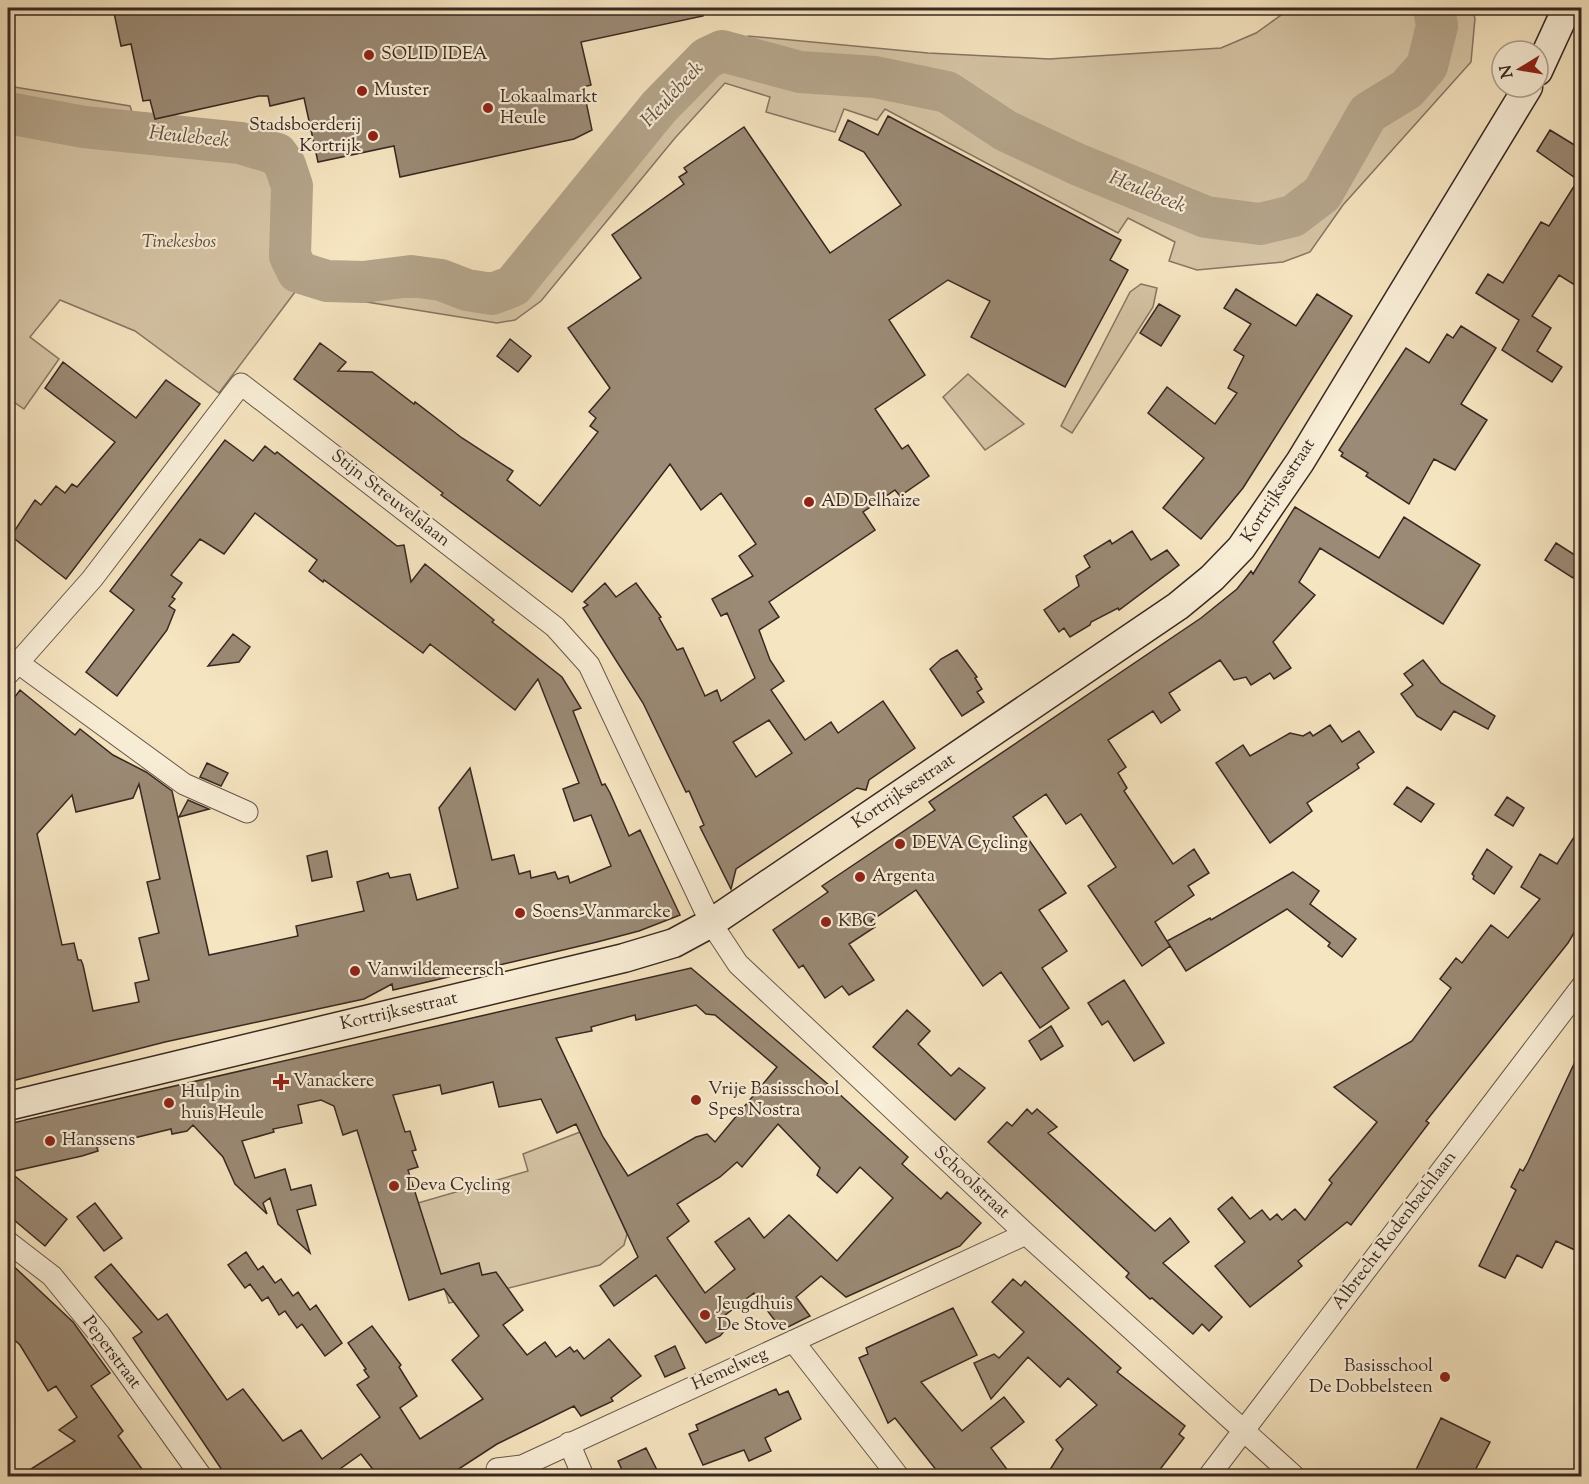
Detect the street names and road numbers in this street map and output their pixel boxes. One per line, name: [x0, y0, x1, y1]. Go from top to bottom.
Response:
street label: Kortrijksestraat: [1236, 434, 1322, 548]
street label: Stijn Streuvelslaan: [325, 444, 456, 554]
street label: Kortrijksestraat: [847, 748, 961, 836]
street label: Kortrijksestraat: [338, 986, 460, 1038]
street label: Schoolstraat: [927, 1141, 1015, 1225]
street label: Albrecht Rodenbachlaan: [1327, 1146, 1464, 1316]
street label: Peperstraat: [75, 1311, 147, 1395]
street label: Hemelweg: [688, 1342, 772, 1398]

